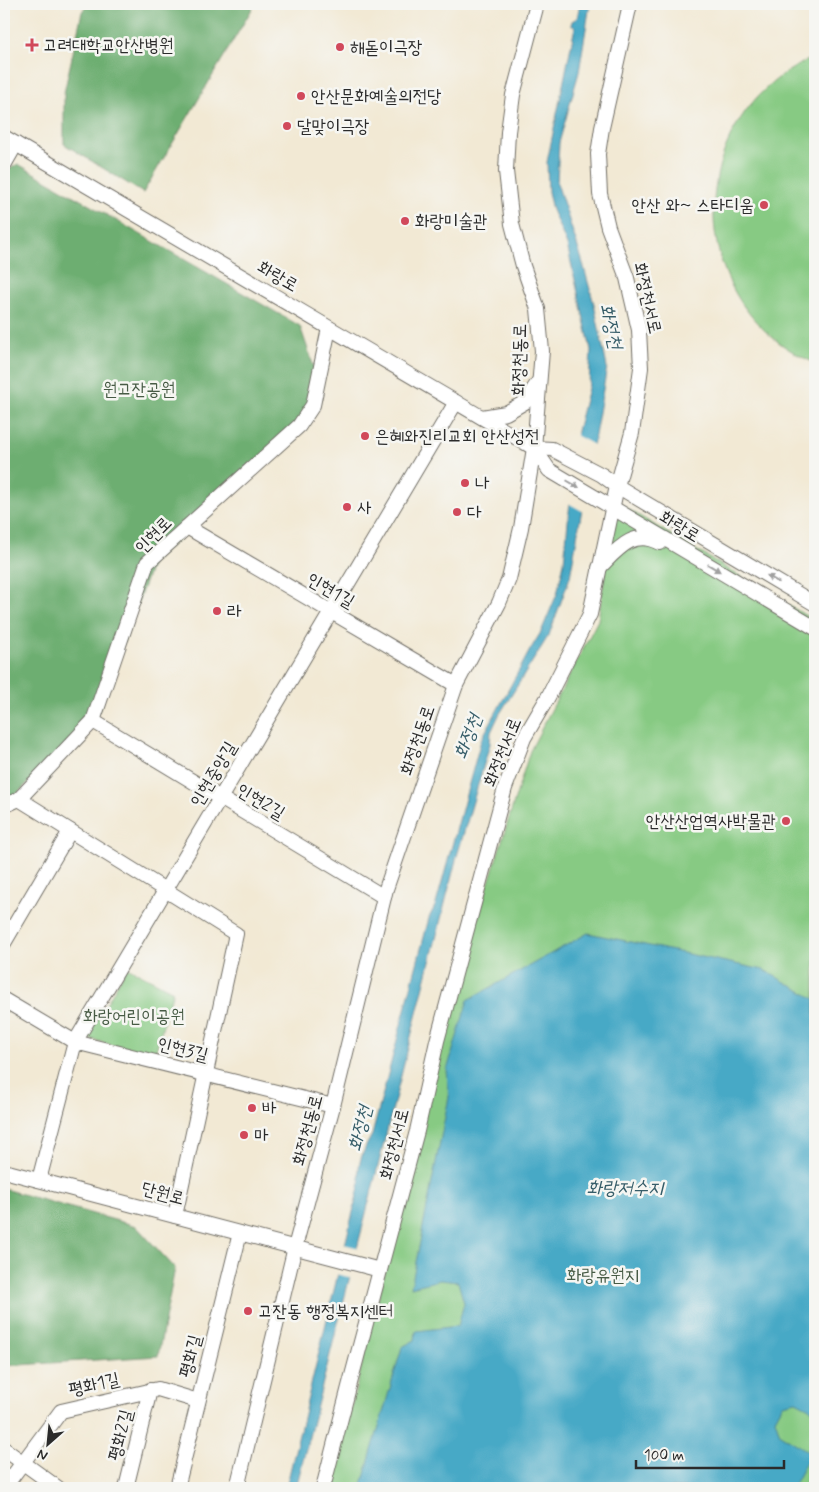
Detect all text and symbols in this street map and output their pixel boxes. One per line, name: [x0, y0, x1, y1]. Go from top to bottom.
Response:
place label: 고려대학교안산병원: [43, 34, 173, 58]
place label: 해돋이극장: [350, 36, 422, 60]
marker: 고려대학교안산병원: [25, 38, 39, 52]
marker: 해돋이극장: [334, 41, 346, 53]
place label: 안산문화예술의전당: [311, 85, 442, 109]
marker: 안산문화예술의전당: [295, 90, 307, 102]
place label: 달맞이극장: [297, 115, 369, 139]
marker: 달맞이극장: [281, 120, 293, 132]
place label: 안산 와~ 스타디움: [632, 194, 754, 218]
marker: 안산 와~ 스타디움: [758, 199, 770, 211]
place label: 화랑미술관: [415, 210, 487, 234]
marker: 화랑미술관: [399, 215, 411, 227]
street label: 화랑로: [253, 256, 302, 298]
street label: 화정천서로: [627, 260, 667, 336]
water label: 화정천: [593, 301, 628, 353]
street label: 화정천동로: [507, 324, 533, 396]
park label: 원고잔공원: [103, 378, 175, 402]
place label: 은혜와진리교회 안산성전: [375, 425, 539, 449]
marker: 은혜와진리교회 안산성전: [359, 430, 371, 442]
place label: 나: [475, 472, 490, 496]
marker: 나: [459, 477, 471, 489]
one-way arrow: [566, 480, 581, 488]
place label: 사: [357, 496, 372, 520]
marker: 사: [341, 501, 353, 513]
place label: 다: [467, 501, 482, 525]
street label: 화랑로: [655, 505, 704, 548]
marker: 다: [451, 506, 463, 518]
street label: 인현로: [130, 512, 178, 560]
one-way arrow: [708, 564, 721, 573]
street label: 인현1길: [302, 568, 359, 614]
one-way arrow: [767, 574, 780, 583]
place label: 라: [227, 600, 242, 624]
marker: 라: [211, 605, 223, 617]
street label: 화정천동로: [395, 702, 441, 778]
water label: 화정천: [449, 709, 489, 762]
street label: 화정천서로: [478, 714, 528, 790]
street label: 인현중앙길: [185, 737, 243, 812]
street label: 인현2길: [232, 778, 290, 826]
place label: 안산산업역사박물관: [646, 810, 776, 834]
marker: 안산산업역사박물관: [780, 815, 792, 827]
park label: 화랑어린이공원: [83, 1005, 185, 1029]
street label: 인현3길: [155, 1032, 211, 1068]
street label: 화정천동로: [287, 1092, 329, 1168]
place label: 바: [262, 1097, 277, 1121]
water label: 화정천: [343, 1101, 379, 1154]
marker: 바: [246, 1102, 258, 1114]
street label: 화정천서로: [375, 1106, 415, 1182]
place label: 마: [254, 1124, 269, 1148]
marker: 마: [238, 1129, 250, 1141]
water label: 화랑저수지: [587, 1176, 665, 1201]
street label: 단원로: [139, 1177, 187, 1211]
park label: 화랑유원지: [567, 1264, 639, 1288]
place label: 고잔동 행정복지센터: [258, 1300, 393, 1324]
marker: 고잔동 행정복지센터: [242, 1305, 254, 1317]
street label: 평화길: [174, 1332, 208, 1380]
street label: 평화1길: [66, 1367, 123, 1402]
street label: 평화2길: [103, 1406, 139, 1464]
north arrow: [22, 1420, 72, 1470]
scale bar: [636, 1437, 784, 1469]
text: N: [34, 1445, 51, 1465]
text: 100 m: [644, 1446, 684, 1466]

